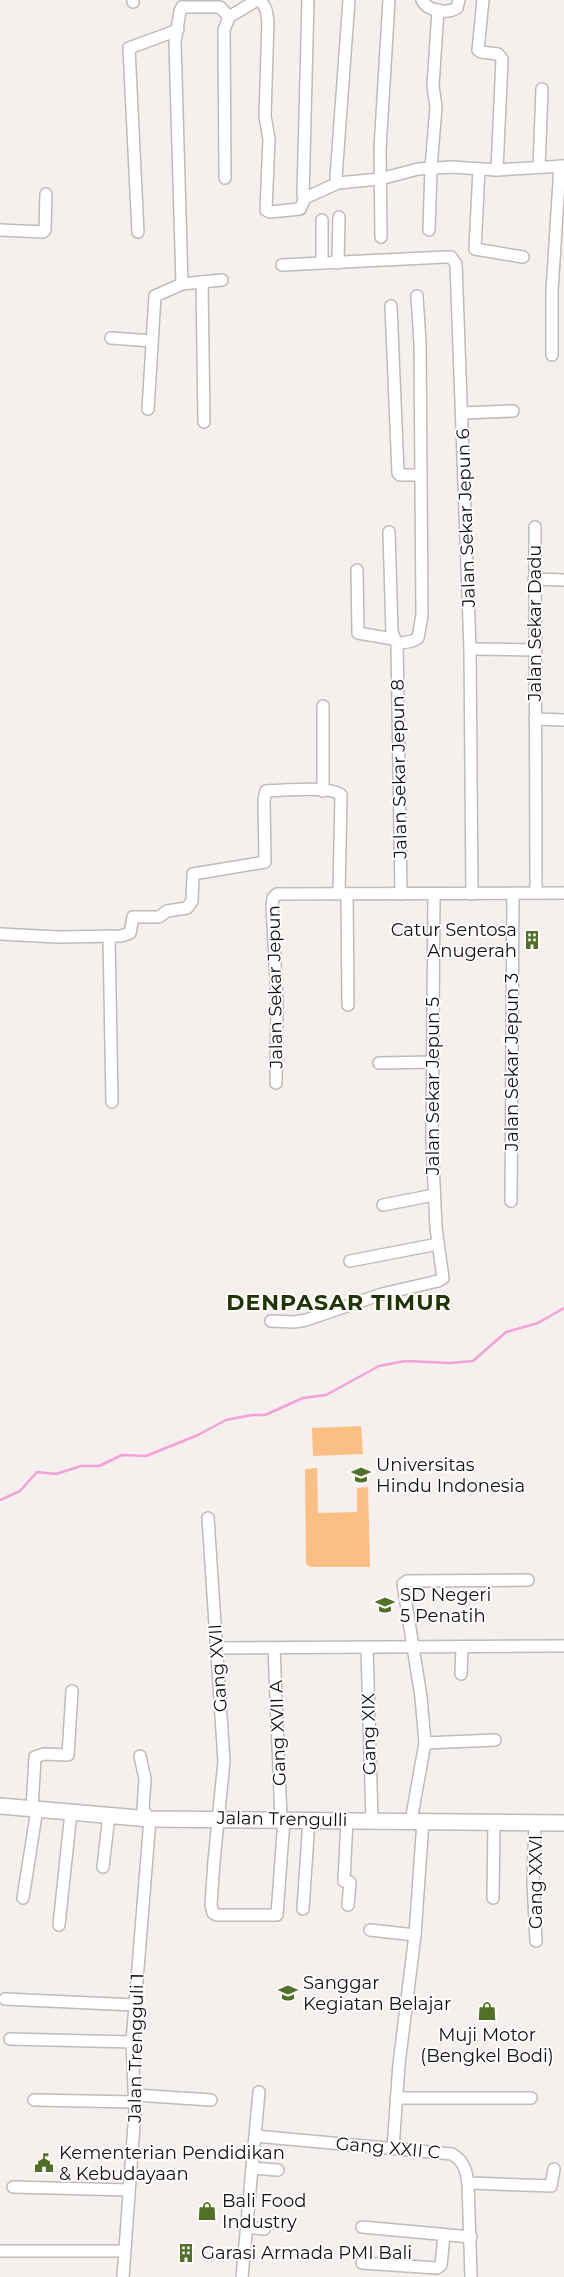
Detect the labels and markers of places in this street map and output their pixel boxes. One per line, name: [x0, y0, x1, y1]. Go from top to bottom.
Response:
place label: Catur Sentosa Anugerah: [391, 919, 517, 962]
building icon: Catur Sentosa Anugerah: [521, 929, 543, 951]
place label: Universitas Hindu Indonesia: [376, 1454, 525, 1497]
school or university icon: Universitas Hindu Indonesia: [350, 1464, 372, 1486]
place label: SD Negeri 5 Penatih: [400, 1584, 491, 1627]
school or university icon: SD Negeri 5 Penatih: [374, 1594, 396, 1616]
place label: Sanggar Kegiatan Belajar: [303, 1972, 451, 2015]
school or university icon: Sanggar Kegiatan Belajar: [277, 1982, 299, 2004]
shop icon: Muji Motor (Bengkel Bodi): [476, 2000, 498, 2022]
place label: Muji Motor (Bengkel Bodi): [420, 2024, 554, 2067]
place label: Kementerian Pendidikan & Kebudayaan: [59, 2142, 285, 2185]
public building icon: Kementerian Pendidikan & Kebudayaan: [33, 2152, 55, 2174]
place label: Bali Food Industry: [222, 2190, 306, 2233]
shop icon: Bali Food Industry: [196, 2200, 218, 2222]
building icon: Garasi Armada PMI Bali: [175, 2242, 197, 2264]
place label: Garasi Armada PMI Bali: [201, 2242, 412, 2264]

